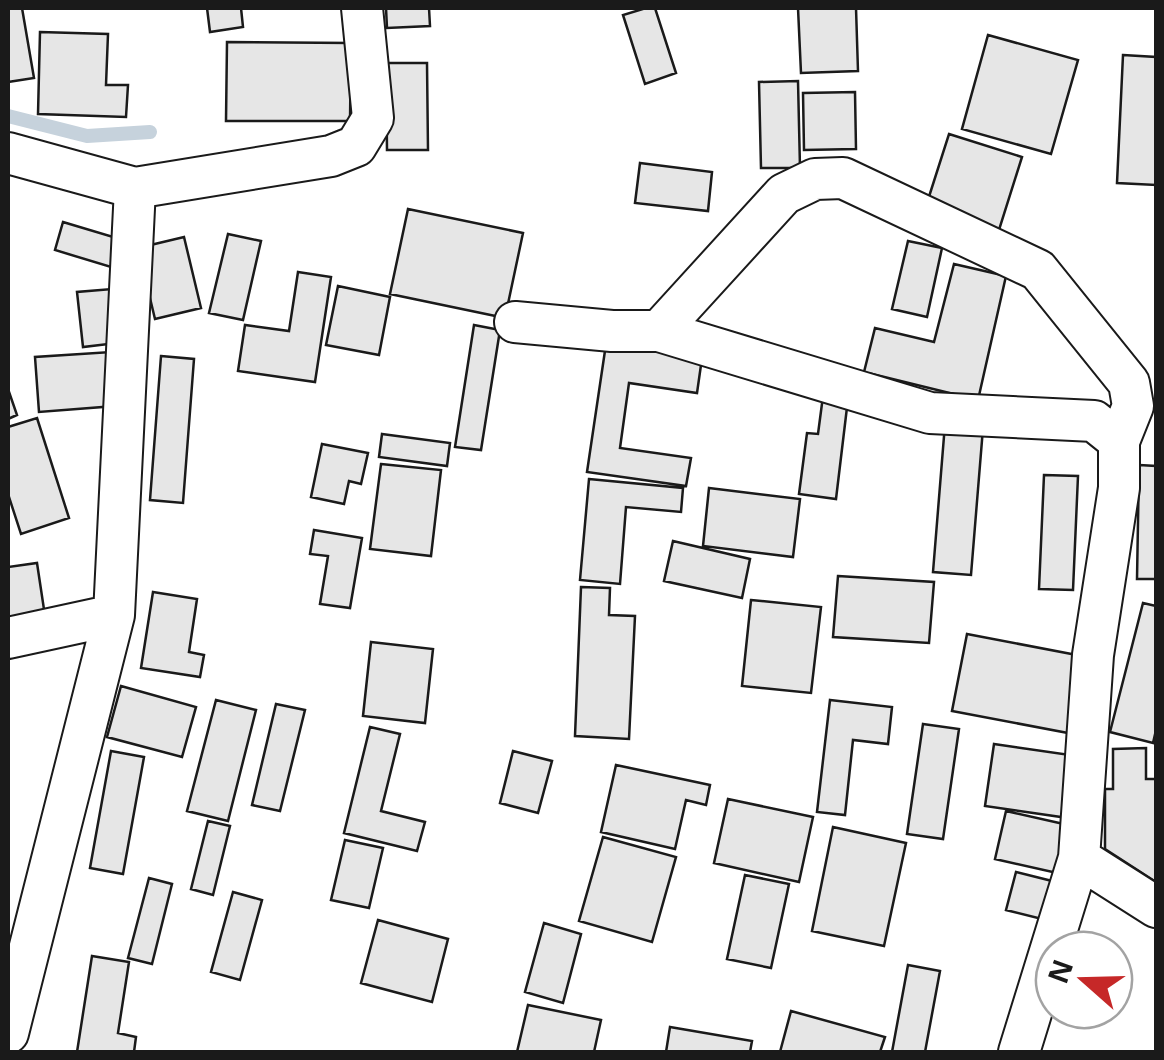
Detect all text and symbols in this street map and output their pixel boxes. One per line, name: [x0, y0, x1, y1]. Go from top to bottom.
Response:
north arrow: [1034, 930, 1134, 1030]
text: N: [1038, 954, 1081, 988]

